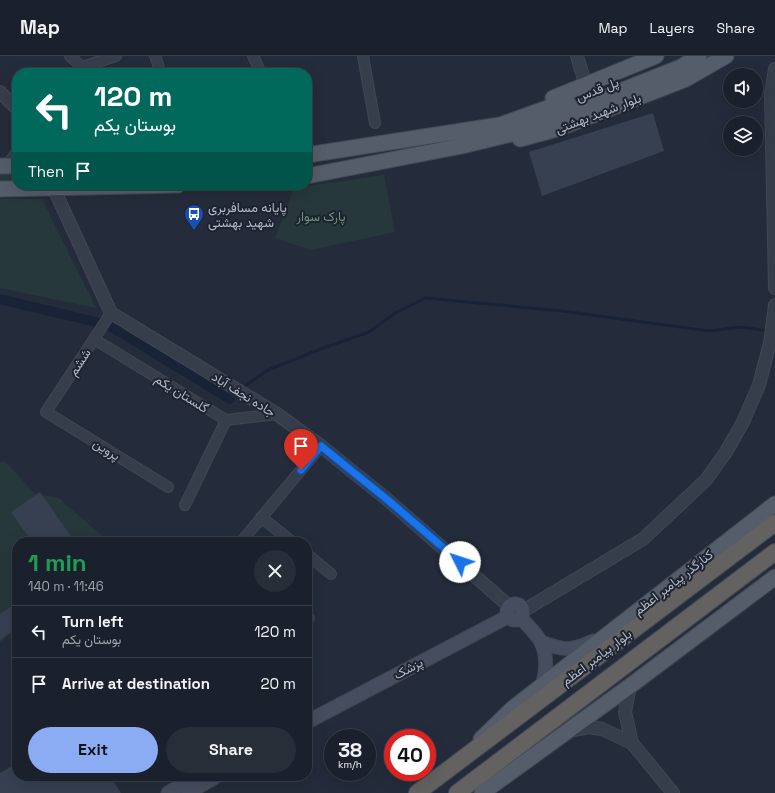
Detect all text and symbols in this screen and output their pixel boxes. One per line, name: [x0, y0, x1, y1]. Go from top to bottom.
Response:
text: Map: [20, 15, 60, 40]
text: Map: [598, 19, 628, 37]
text: Layers: [650, 19, 694, 37]
text: Share: [716, 19, 755, 37]
map controls: [723, 68, 763, 156]
button: sound: [723, 68, 763, 108]
street label: پل قدس: [573, 74, 621, 106]
text: 120 m: [94, 78, 172, 114]
icon: left: [28, 84, 80, 136]
street label: بلوار شهید بهشتی: [553, 89, 644, 138]
text: بوستان یکم: [94, 113, 176, 136]
button: layers: [723, 116, 763, 156]
icon: arrive: [72, 160, 94, 182]
text: Then: [28, 162, 64, 181]
place label: پایانه مسافربری شهید بهشتی: [208, 199, 287, 231]
bus stop icon: پایانه مسافربری شهید بهشتی: [183, 203, 205, 231]
park label: پارک سوار: [296, 208, 345, 226]
street label: ششم: [64, 345, 95, 379]
street label: جاده نجف آباد: [209, 368, 279, 421]
street label: گلستان یکم: [152, 370, 212, 417]
pin: [284, 429, 318, 470]
street label: پروین: [89, 435, 124, 465]
icon: arrive: [290, 435, 312, 457]
position arrow: [439, 541, 481, 583]
street label: کنارگذر پیامبر اعظم: [630, 546, 717, 620]
text: 1 min: [28, 547, 87, 578]
button: close: [254, 550, 296, 592]
text: 140 m · 11:46: [28, 578, 104, 595]
text: Turn left: [62, 612, 124, 631]
icon: left: [28, 621, 50, 643]
text: 120 m: [254, 622, 296, 641]
street label: بلوار پیامبر اعظم: [558, 625, 636, 690]
text: بوستان یکم: [62, 631, 121, 648]
street label: پزشک: [391, 654, 426, 684]
icon: arrive: [28, 673, 50, 695]
text: Arrive at destination: [62, 674, 210, 693]
text: 20 m: [261, 674, 296, 693]
button: Exit: [28, 727, 158, 773]
button: Share: [166, 727, 296, 773]
speed limit sign: 40: [384, 729, 436, 781]
text: 38: [338, 737, 362, 763]
text: km/h: [338, 758, 362, 771]

